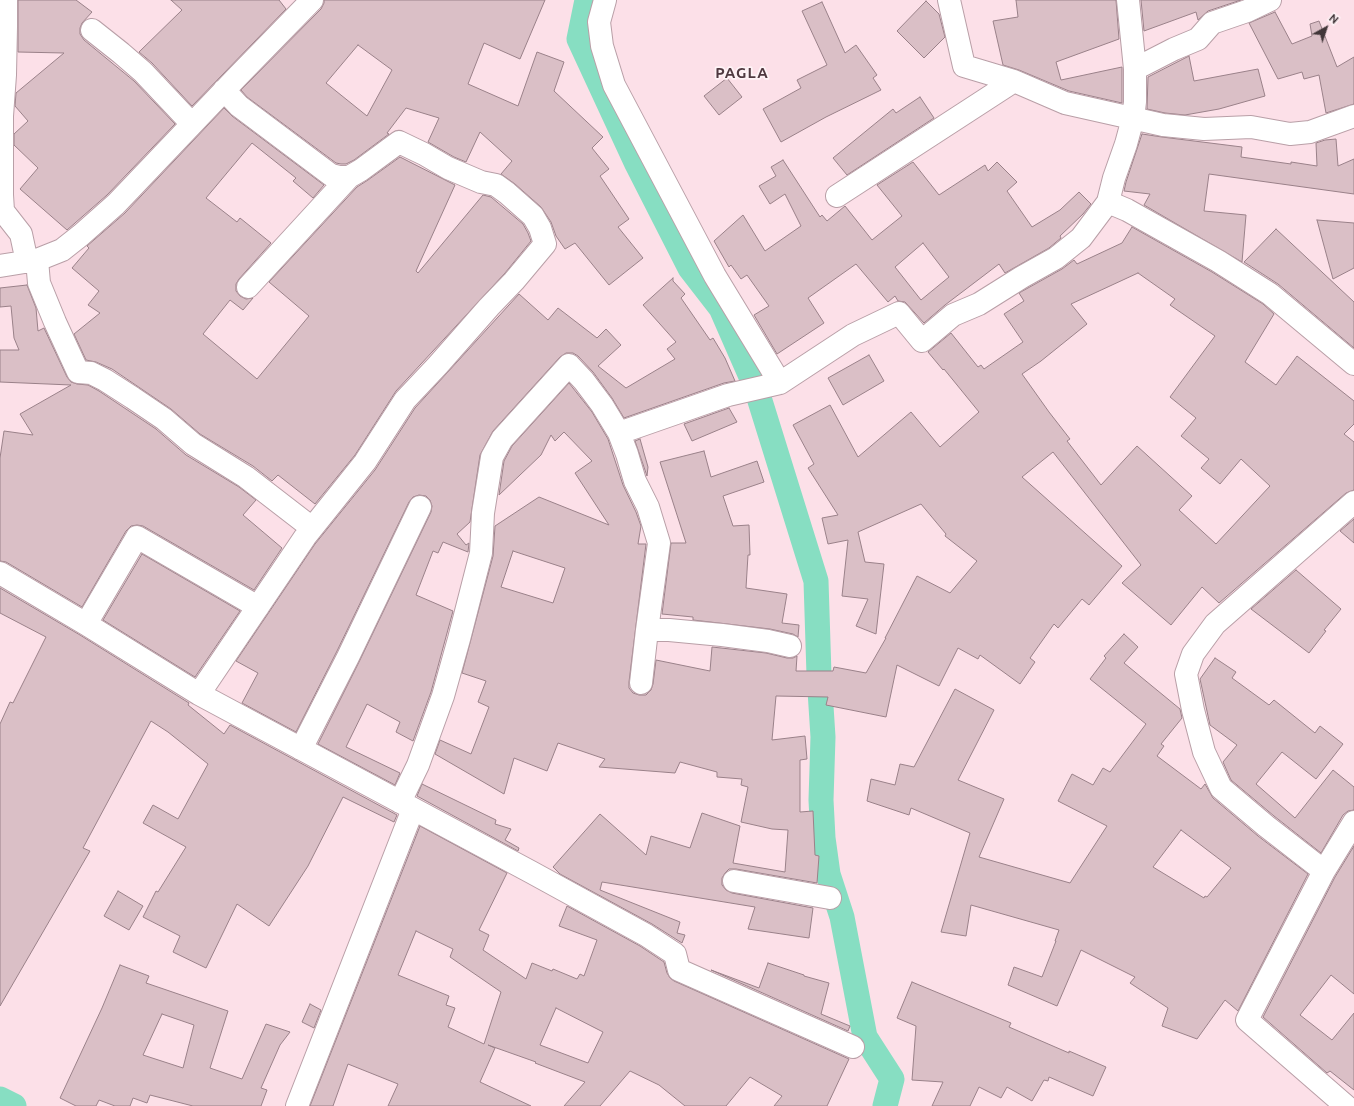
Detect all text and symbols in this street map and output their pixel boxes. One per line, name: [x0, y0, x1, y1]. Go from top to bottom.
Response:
north arrow: [1306, 8, 1346, 48]
text: N: [1327, 12, 1341, 26]
district label: PAGLA: [715, 64, 769, 82]

